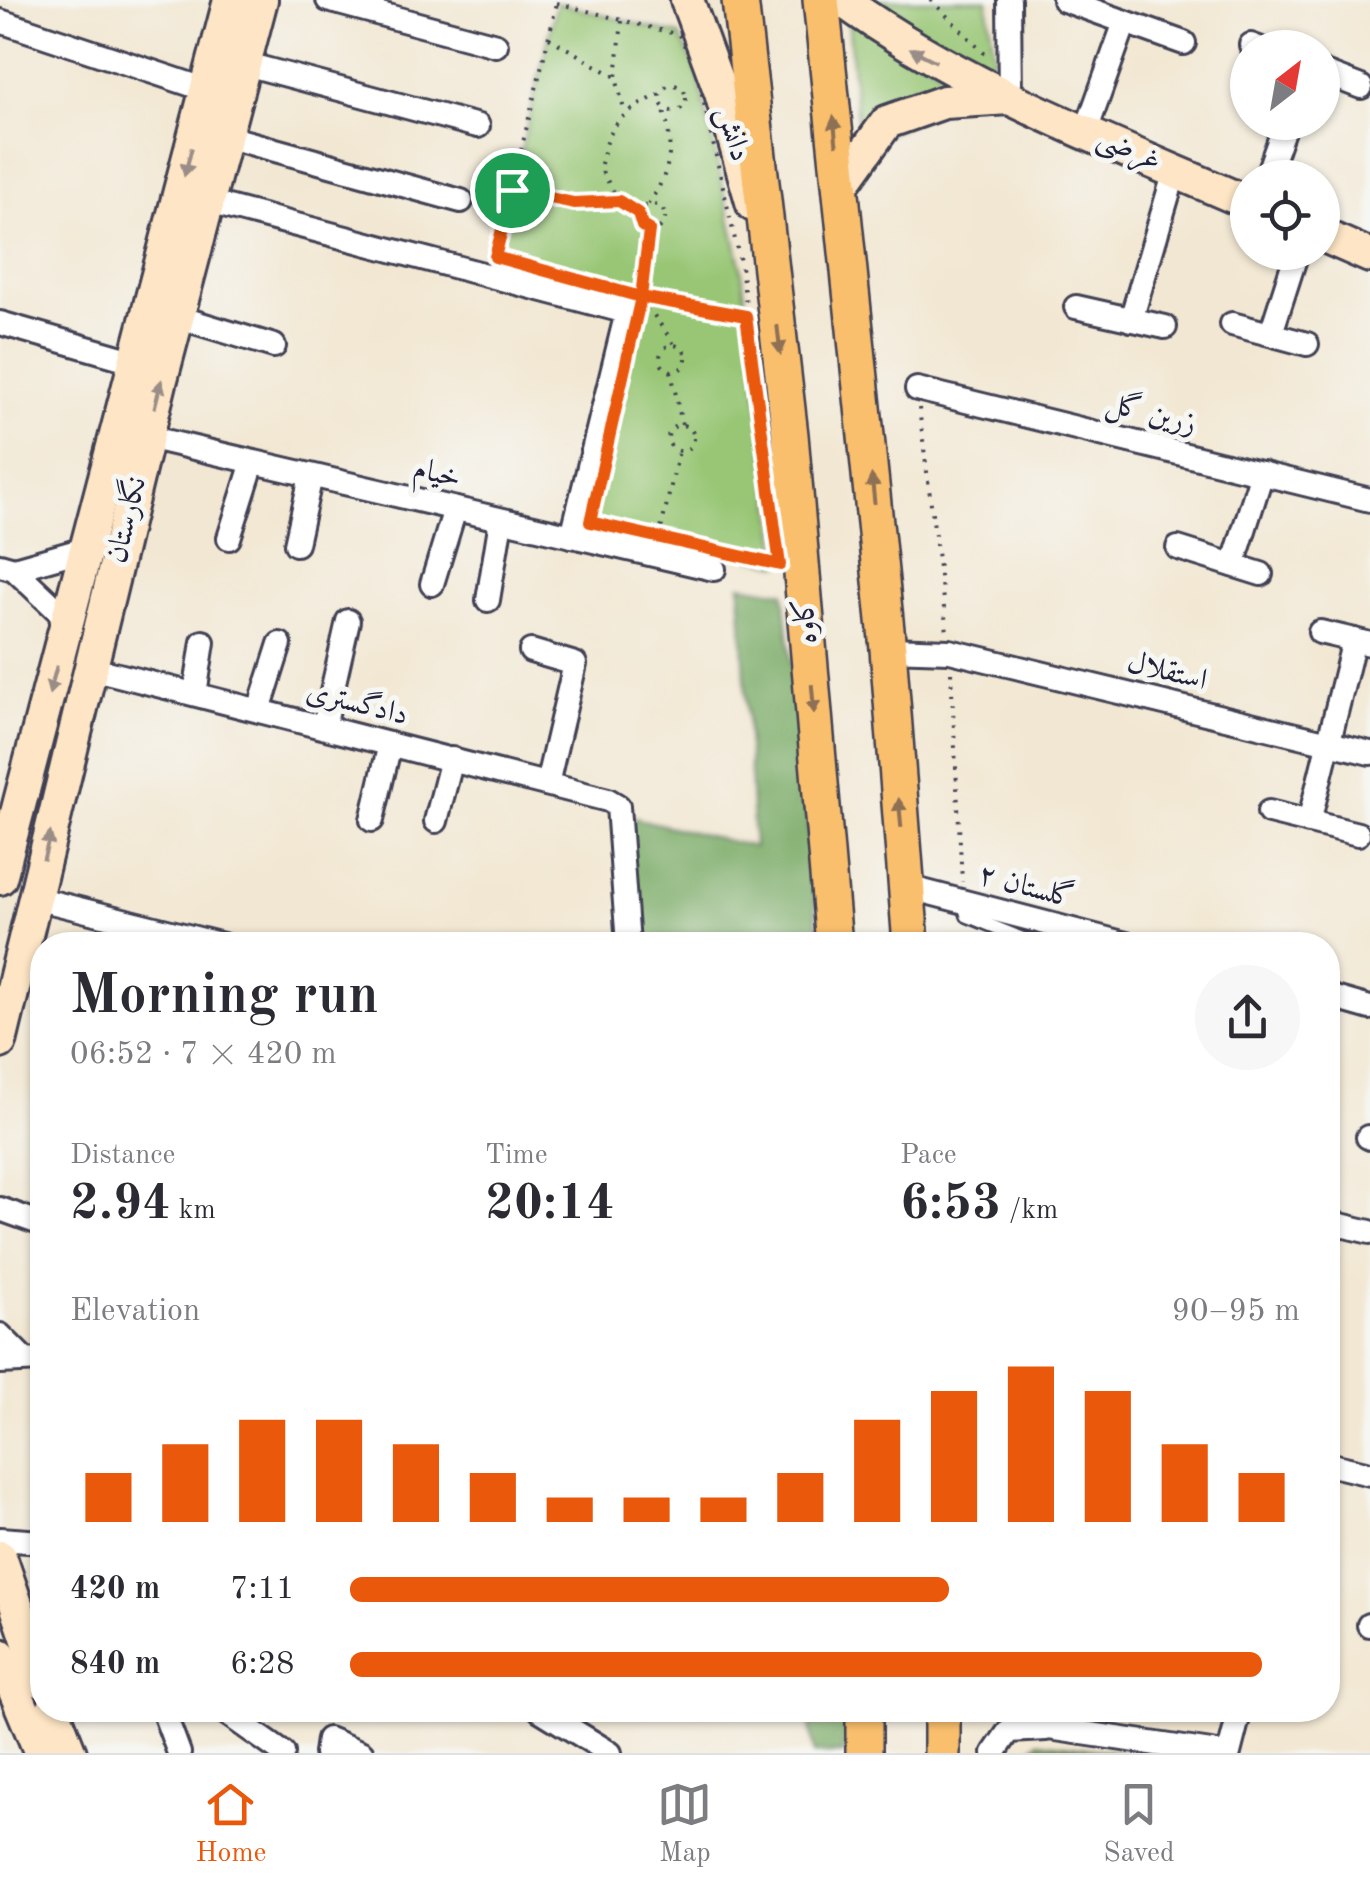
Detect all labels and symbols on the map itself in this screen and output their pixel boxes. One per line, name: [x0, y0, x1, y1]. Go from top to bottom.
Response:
north arrow: [1230, 30, 1340, 140]
one-way arrow: [909, 46, 938, 63]
street label: دانش: [708, 103, 755, 166]
one-way arrow: [827, 115, 843, 147]
street label: غرضی: [1091, 123, 1165, 181]
one-way arrow: [179, 147, 195, 178]
pin: [470, 148, 555, 233]
one-way arrow: [771, 325, 787, 357]
one-way arrow: [150, 378, 166, 409]
street label: زرین گل: [1102, 383, 1200, 444]
street label: خیام: [409, 454, 463, 503]
street label: نگارستان: [96, 472, 152, 566]
one-way arrow: [865, 473, 881, 505]
street label: کاوه: [788, 597, 823, 645]
street label: استقلال: [1124, 648, 1210, 696]
one-way arrow: [44, 665, 60, 696]
street label: دادگستری: [303, 674, 412, 731]
one-way arrow: [806, 683, 822, 715]
one-way arrow: [892, 797, 908, 828]
one-way arrow: [40, 830, 56, 861]
street label: گلستان ۲: [975, 855, 1078, 914]

